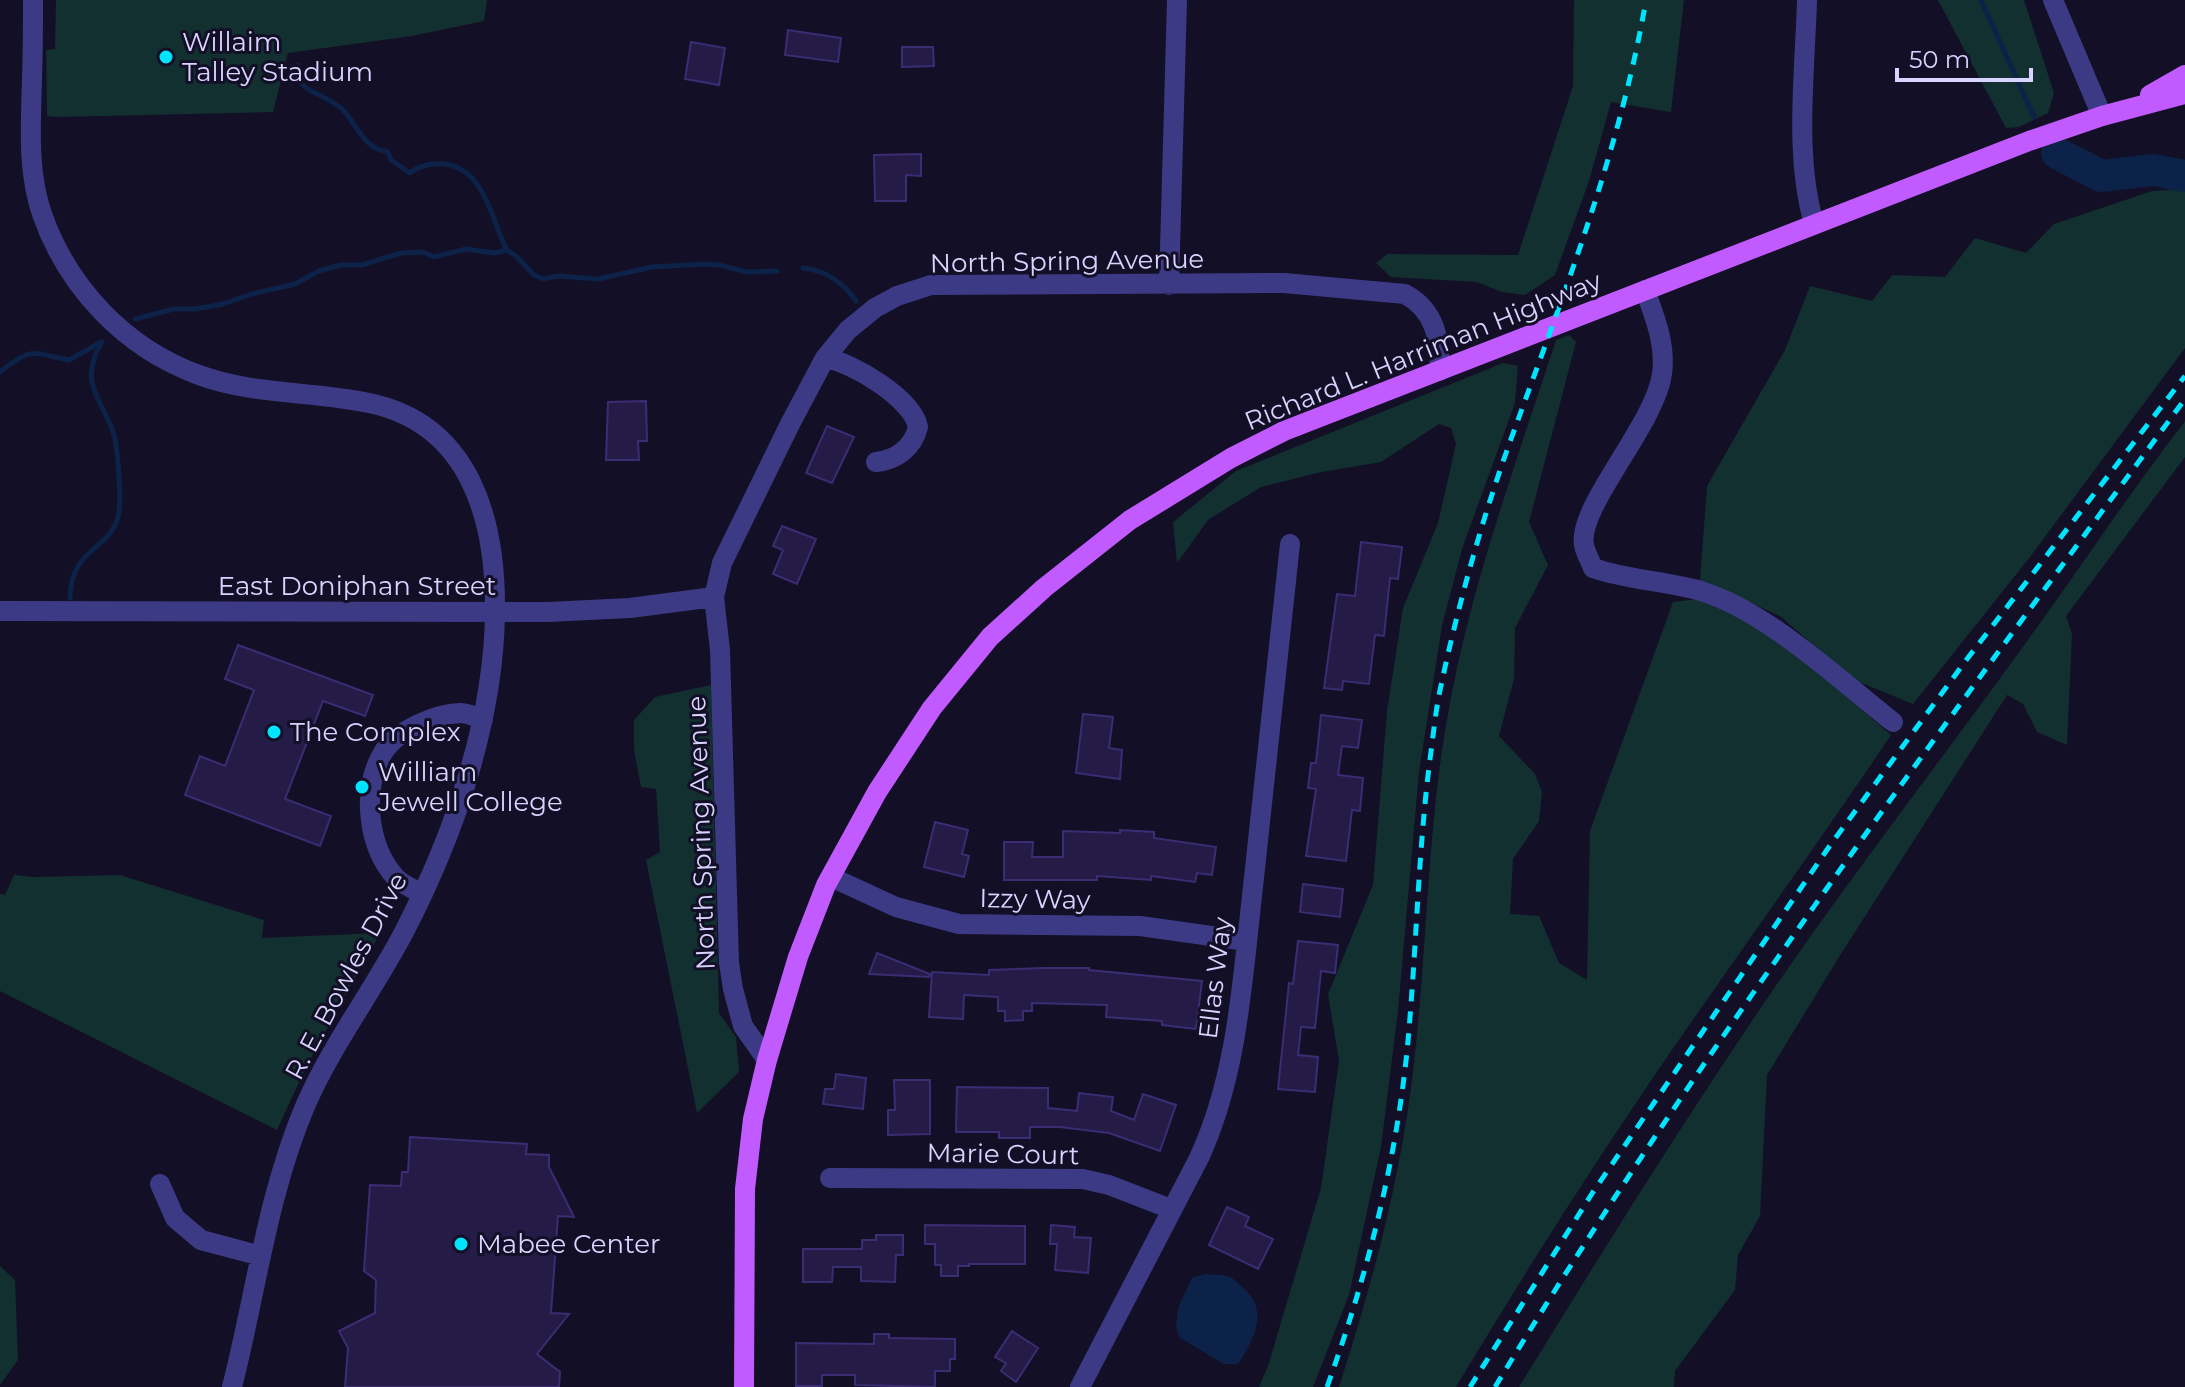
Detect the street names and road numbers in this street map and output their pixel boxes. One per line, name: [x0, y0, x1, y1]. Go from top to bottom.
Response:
street label: North Spring Avenue: [930, 243, 1204, 279]
street label: Richard L. Harriman Highway: [1240, 264, 1607, 437]
street label: East Doniphan Street: [218, 570, 496, 602]
street label: North Spring Avenue: [680, 695, 722, 971]
street label: R. E. Bowles Drive: [278, 867, 414, 1085]
street label: Izzy Way: [979, 882, 1092, 916]
street label: Ellas Way: [1192, 914, 1238, 1041]
street label: Marie Court: [926, 1137, 1080, 1171]

